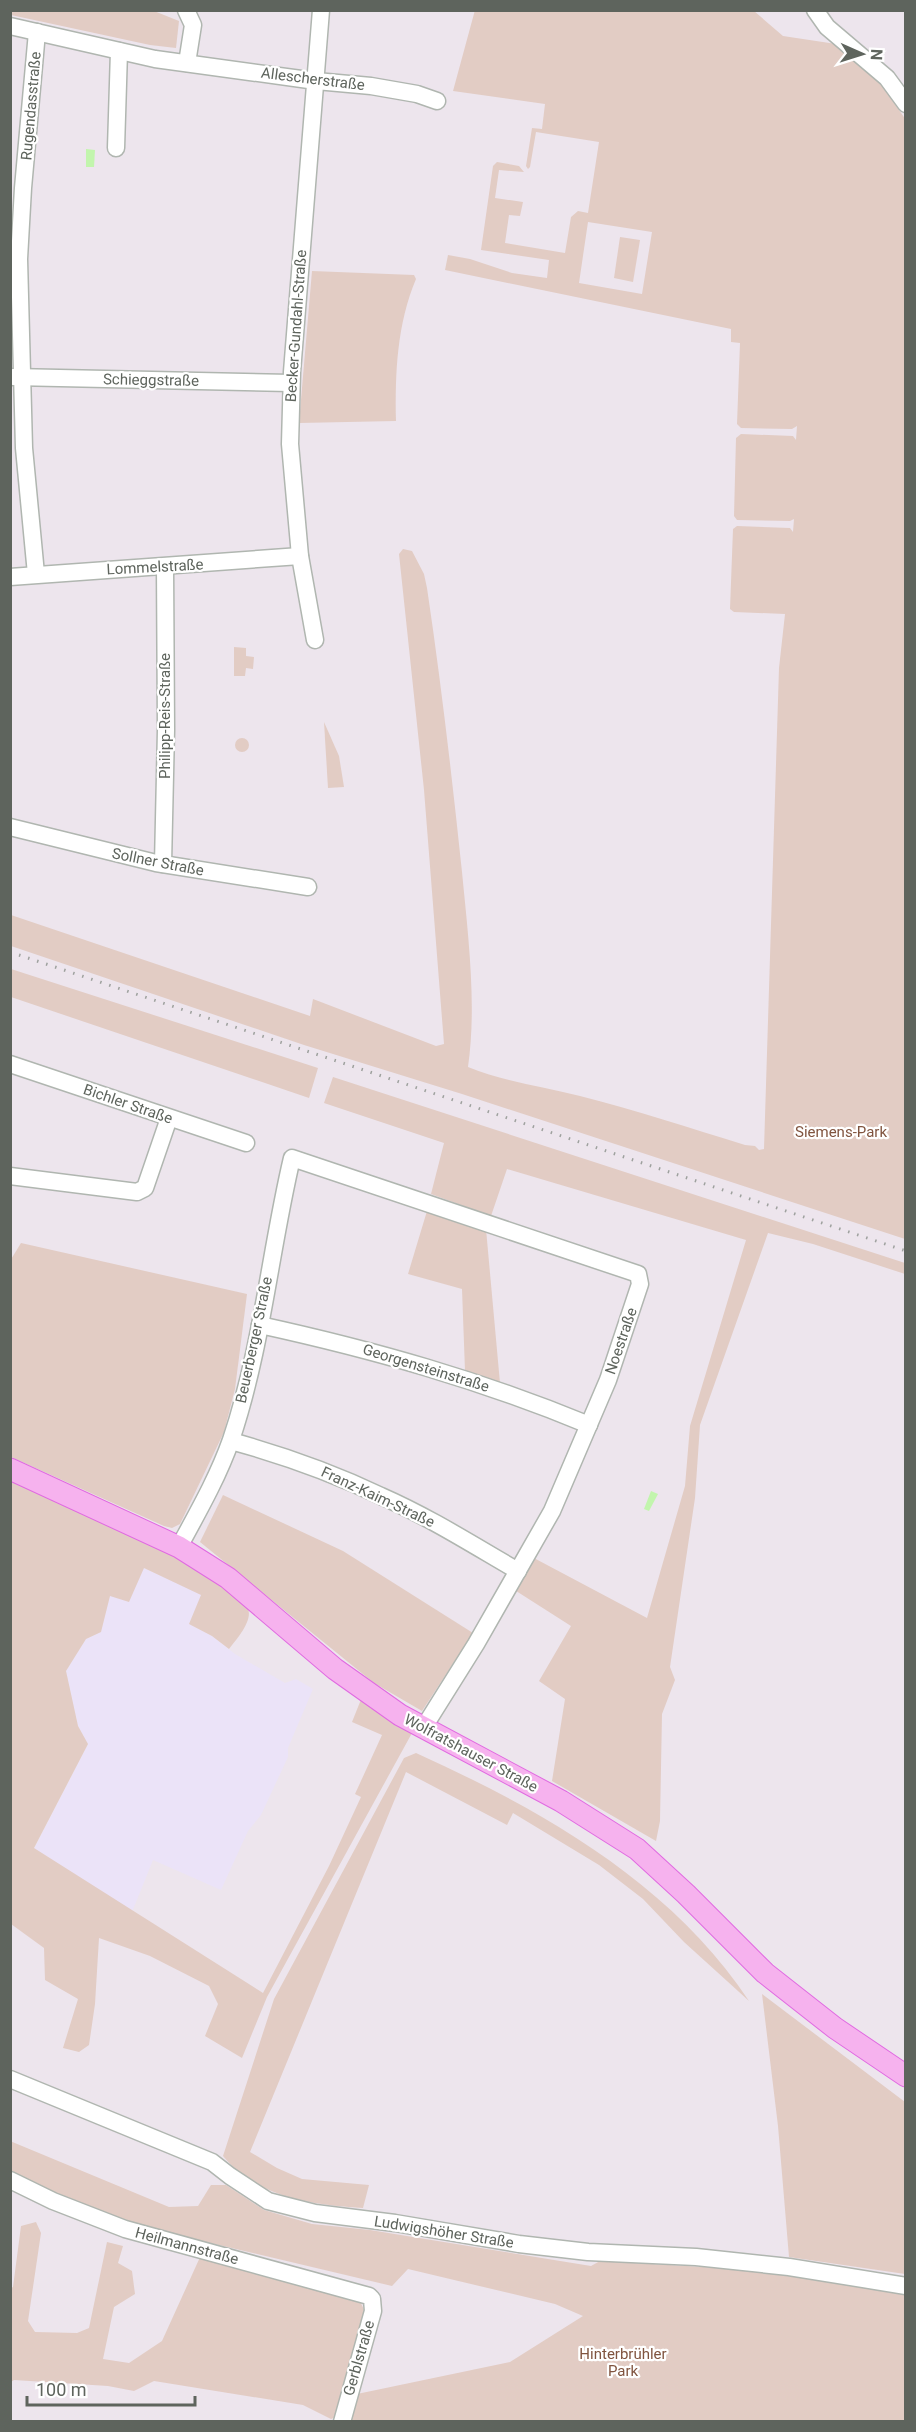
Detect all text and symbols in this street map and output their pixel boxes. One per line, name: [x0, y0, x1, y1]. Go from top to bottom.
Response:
north arrow: [832, 24, 892, 84]
text: N: [867, 49, 886, 61]
street label: Rugendasstraße: [17, 51, 45, 161]
street label: Allescherstraße: [260, 64, 366, 94]
street label: Becker-Gundahl-Straße: [282, 249, 310, 403]
street label: Schieggstraße: [103, 370, 199, 390]
street label: Lommelstraße: [106, 555, 204, 579]
street label: Philipp-Reis-Straße: [156, 653, 174, 779]
street label: Sollner Straße: [110, 844, 206, 880]
street label: Bichler Straße: [81, 1080, 175, 1128]
park label: Siemens-Park: [795, 1123, 887, 1141]
street label: Beuerberger Straße: [232, 1275, 276, 1405]
street label: Noestraße: [601, 1305, 641, 1377]
street label: Georgensteinstraße: [361, 1340, 491, 1396]
street label: Franz-Kaim-Straße: [318, 1463, 438, 1531]
street label: Wolfratshauser Straße: [401, 1710, 541, 1796]
street label: Ludwigshöher Straße: [373, 2212, 515, 2252]
street label: Heilmannstraße: [133, 2224, 241, 2268]
street label: Gerblstraße: [340, 2318, 378, 2398]
park label: Hinterbrühler Park: [579, 2345, 667, 2380]
scale bar: [27, 2369, 195, 2407]
text: 100 m: [36, 2379, 87, 2400]

